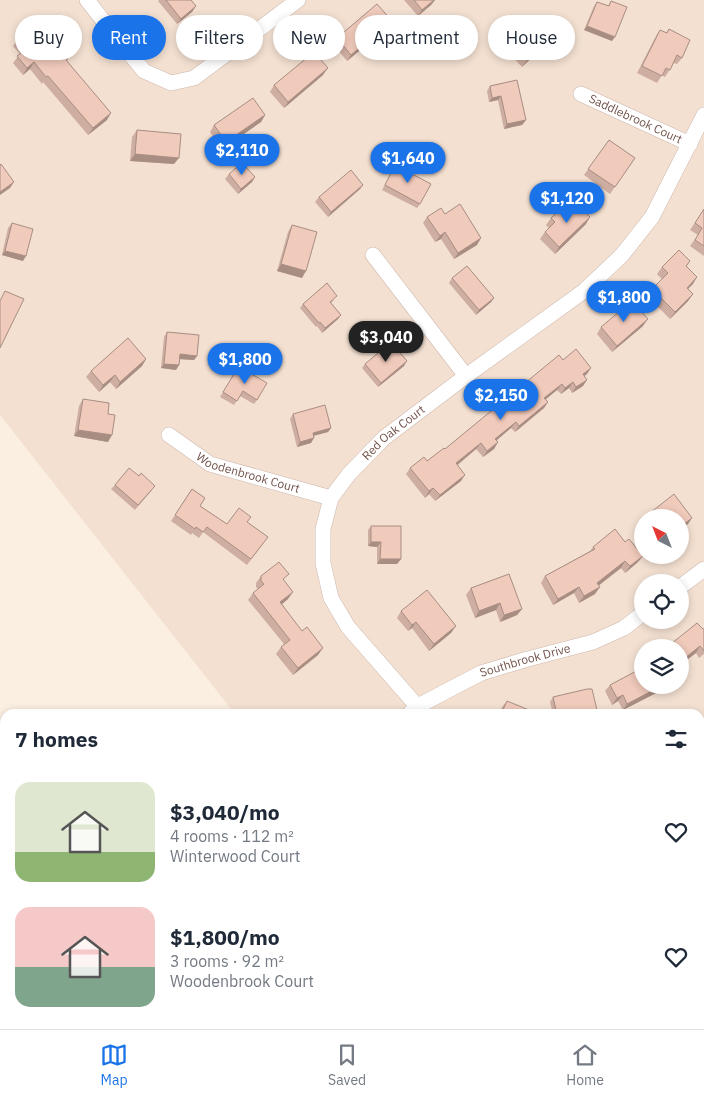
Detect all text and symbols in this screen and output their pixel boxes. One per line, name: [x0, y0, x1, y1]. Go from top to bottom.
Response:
chip: Buy: [15, 15, 82, 60]
chip: Rent: [92, 15, 166, 60]
chip: Filters: [176, 15, 263, 60]
chip: New: [273, 15, 345, 60]
chip: Apartment: [355, 15, 478, 60]
chip: House: [488, 15, 575, 60]
street label: Saddlebrook Court: [587, 91, 685, 146]
pin: $2,110: [201, 134, 283, 176]
text: $2,110: [216, 140, 268, 160]
pin: $1,640: [367, 142, 449, 184]
text: $1,640: [382, 148, 434, 168]
pin: $1,120: [526, 182, 608, 224]
text: $1,120: [541, 188, 593, 208]
pin: $1,800: [583, 280, 665, 323]
text: $1,800: [598, 287, 650, 307]
pin: $3,040: [345, 320, 427, 363]
text: $3,040: [360, 327, 412, 347]
pin: $1,800: [204, 342, 286, 385]
text: $1,800: [219, 349, 271, 369]
pin: $2,150: [460, 378, 542, 421]
text: $2,150: [475, 385, 527, 405]
street label: Red Oak Court: [359, 402, 428, 463]
street label: Woodenbrook Court: [194, 449, 302, 496]
north arrow: [634, 509, 689, 564]
map controls: [634, 509, 689, 694]
button: locate: [634, 574, 689, 629]
button: layers: [634, 639, 689, 694]
street label: Southbrook Drive: [478, 640, 572, 680]
text: 7 homes: [15, 725, 98, 753]
icon: filters: [662, 725, 690, 753]
text: $3,040/mo: [170, 798, 280, 826]
icon: home: [55, 802, 115, 862]
icon: heart: [662, 818, 690, 846]
text: 4 rooms · 112 m²: [170, 826, 294, 846]
text: Winterwood Court: [170, 846, 300, 866]
text: $1,800/mo: [170, 923, 280, 951]
icon: home: [55, 927, 115, 987]
icon: heart: [662, 943, 690, 971]
text: 3 rooms · 92 m²: [170, 951, 284, 971]
text: Woodenbrook Court: [170, 971, 314, 991]
tab: Map: [100, 1041, 128, 1089]
tab: Saved: [328, 1041, 366, 1089]
tab: Home: [566, 1041, 604, 1089]

